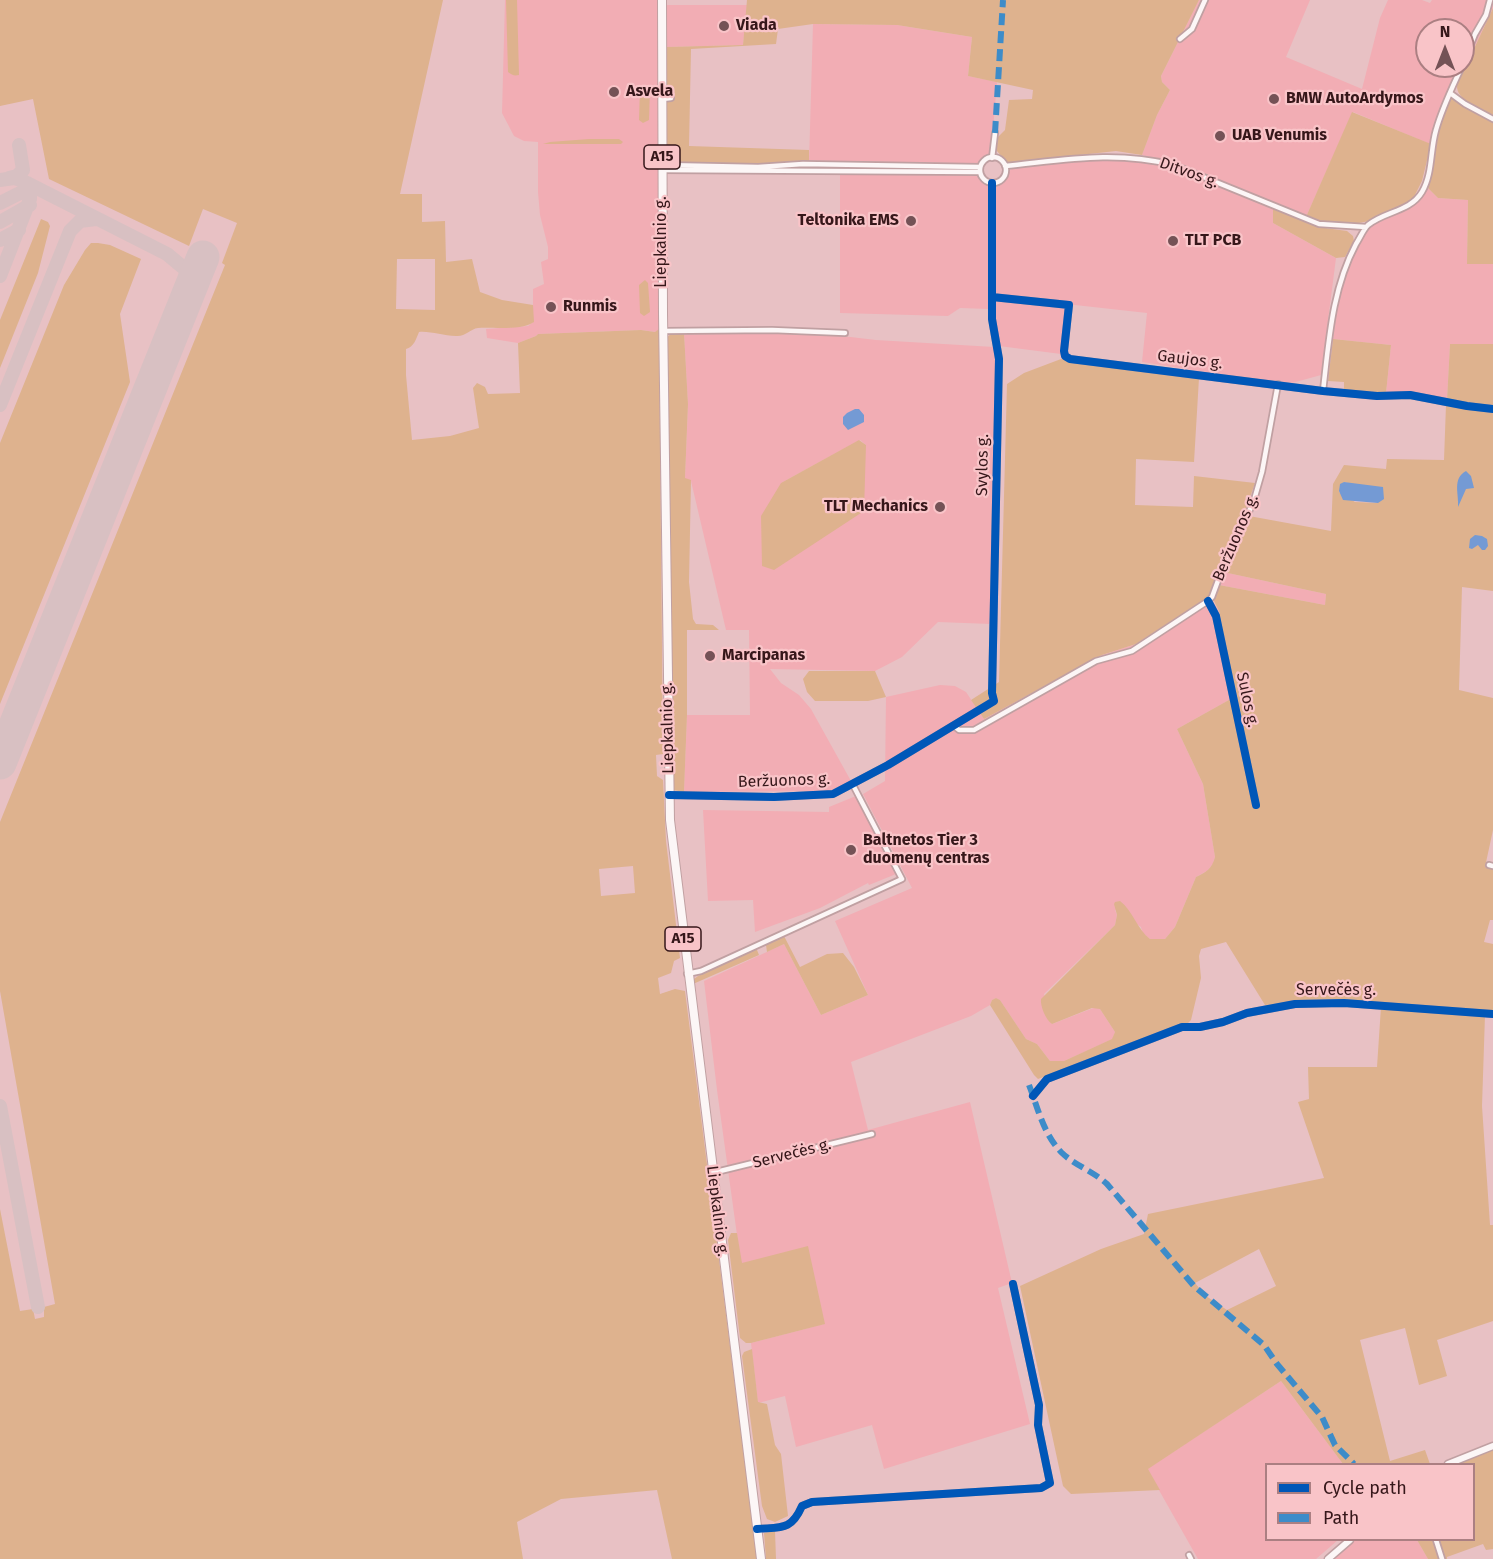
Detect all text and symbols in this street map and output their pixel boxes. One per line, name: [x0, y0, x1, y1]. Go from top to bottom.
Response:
place label: Viada: [736, 16, 777, 36]
north arrow: [1415, 18, 1475, 78]
marker: Viada: [717, 19, 731, 33]
text: N: [1440, 22, 1450, 41]
place label: Asvela: [626, 82, 673, 102]
marker: Asvela: [607, 85, 621, 99]
place label: BMW AutoArdymos: [1286, 89, 1423, 109]
marker: BMW AutoArdymos: [1267, 92, 1281, 106]
place label: UAB Venumis: [1232, 126, 1327, 146]
marker: UAB Venumis: [1213, 129, 1227, 143]
road number: A15: [644, 145, 680, 169]
street label: Ditvos g.: [1157, 153, 1221, 193]
street label: Liepkalnio g.: [652, 196, 672, 288]
place label: Teltonika EMS: [798, 211, 899, 231]
marker: Teltonika EMS: [904, 214, 918, 228]
place label: TLT PCB: [1185, 231, 1241, 251]
marker: TLT PCB: [1166, 234, 1180, 248]
place label: Runmis: [563, 297, 617, 317]
marker: Runmis: [544, 300, 558, 314]
street label: Gaujos g.: [1156, 346, 1224, 374]
street label: Svylos g.: [973, 434, 993, 496]
street label: Beržuonos g.: [1209, 492, 1263, 584]
place label: TLT Mechanics: [824, 497, 928, 517]
marker: TLT Mechanics: [933, 500, 947, 514]
place label: Marcipanas: [722, 646, 805, 666]
marker: Marcipanas: [703, 649, 717, 663]
street label: Sulos g.: [1232, 671, 1262, 729]
street label: Liepkalnio g.: [658, 682, 678, 774]
street label: Beržuonos g.: [737, 770, 831, 792]
place label: Baltnetos Tier 3 duomenų centras: [863, 831, 989, 869]
marker: Baltnetos Tier 3 duomenų centras: [844, 843, 858, 857]
road number: A15: [665, 927, 701, 951]
street label: Servečės g.: [1296, 981, 1376, 1001]
street label: Servečės g.: [751, 1135, 833, 1173]
street label: Liepkalnio g.: [702, 1164, 732, 1258]
legend: [1265, 1463, 1475, 1541]
text: Cycle path: [1323, 1477, 1407, 1499]
text: Path: [1323, 1507, 1359, 1529]

